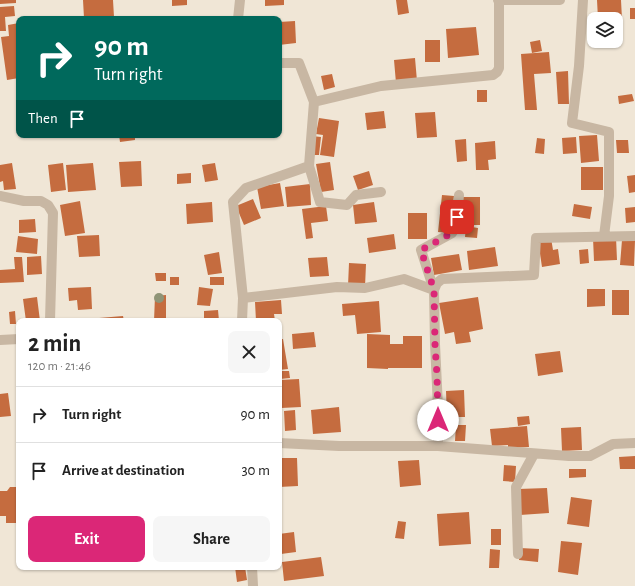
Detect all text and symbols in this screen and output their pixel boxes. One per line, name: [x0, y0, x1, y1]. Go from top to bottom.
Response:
map controls: [587, 12, 623, 48]
button: layers: [587, 12, 623, 48]
icon: right: [28, 32, 80, 84]
text: 90 m: [94, 33, 149, 61]
text: Turn right: [94, 66, 163, 84]
icon: arrive: [66, 108, 88, 130]
text: Then: [28, 111, 58, 126]
pin: [440, 200, 474, 234]
icon: arrive: [446, 206, 468, 228]
button: close: [228, 331, 270, 373]
text: 2 min: [28, 332, 81, 356]
text: 120 m · 21:46: [28, 360, 91, 373]
position arrow: [417, 399, 459, 441]
icon: right: [28, 404, 50, 426]
text: Turn right: [62, 407, 121, 422]
text: 90 m: [241, 407, 270, 422]
icon: arrive: [28, 460, 50, 482]
text: Arrive at destination: [62, 463, 185, 478]
text: 30 m: [241, 463, 270, 478]
button: Exit: [28, 516, 145, 562]
button: Share: [153, 516, 270, 562]

